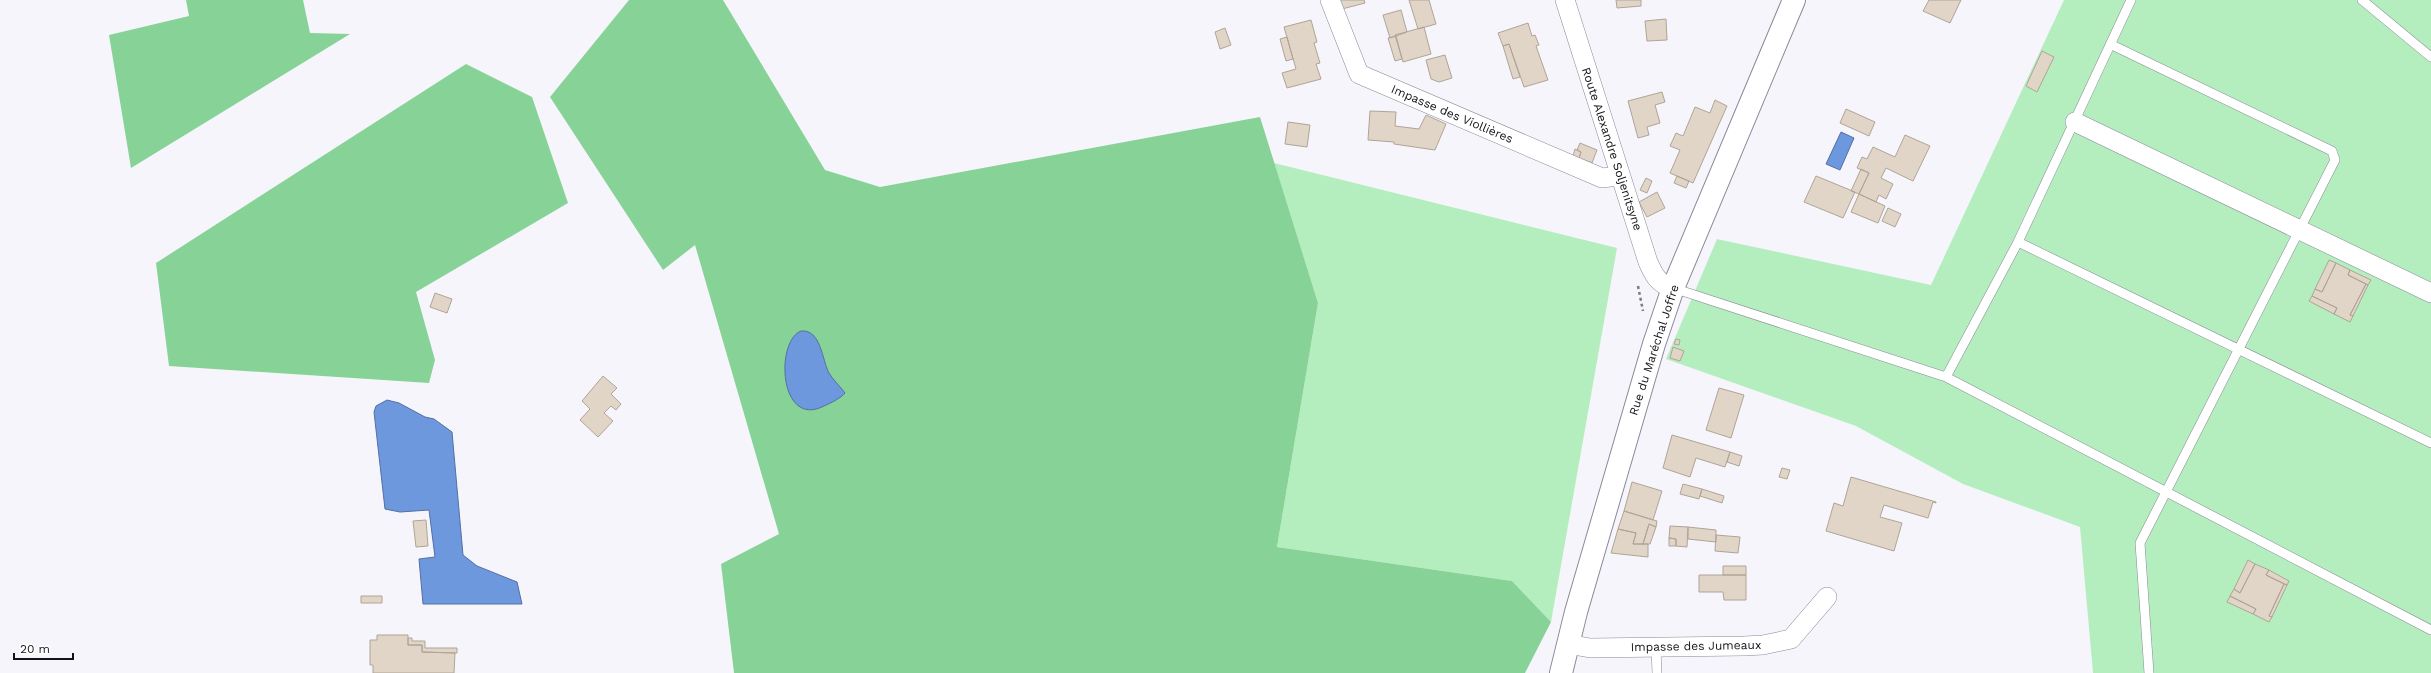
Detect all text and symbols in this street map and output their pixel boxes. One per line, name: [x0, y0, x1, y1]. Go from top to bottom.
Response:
street label: Route Alexandre Soljenitsyne: [1579, 66, 1645, 232]
street label: Impasse des Viollières: [1389, 82, 1515, 146]
street label: Rue du Maréchal Joffre: [1626, 283, 1682, 417]
scale bar: [14, 635, 73, 661]
street label: Impasse des Jumeaux: [1631, 638, 1761, 654]
text: 20 m: [20, 642, 50, 656]

